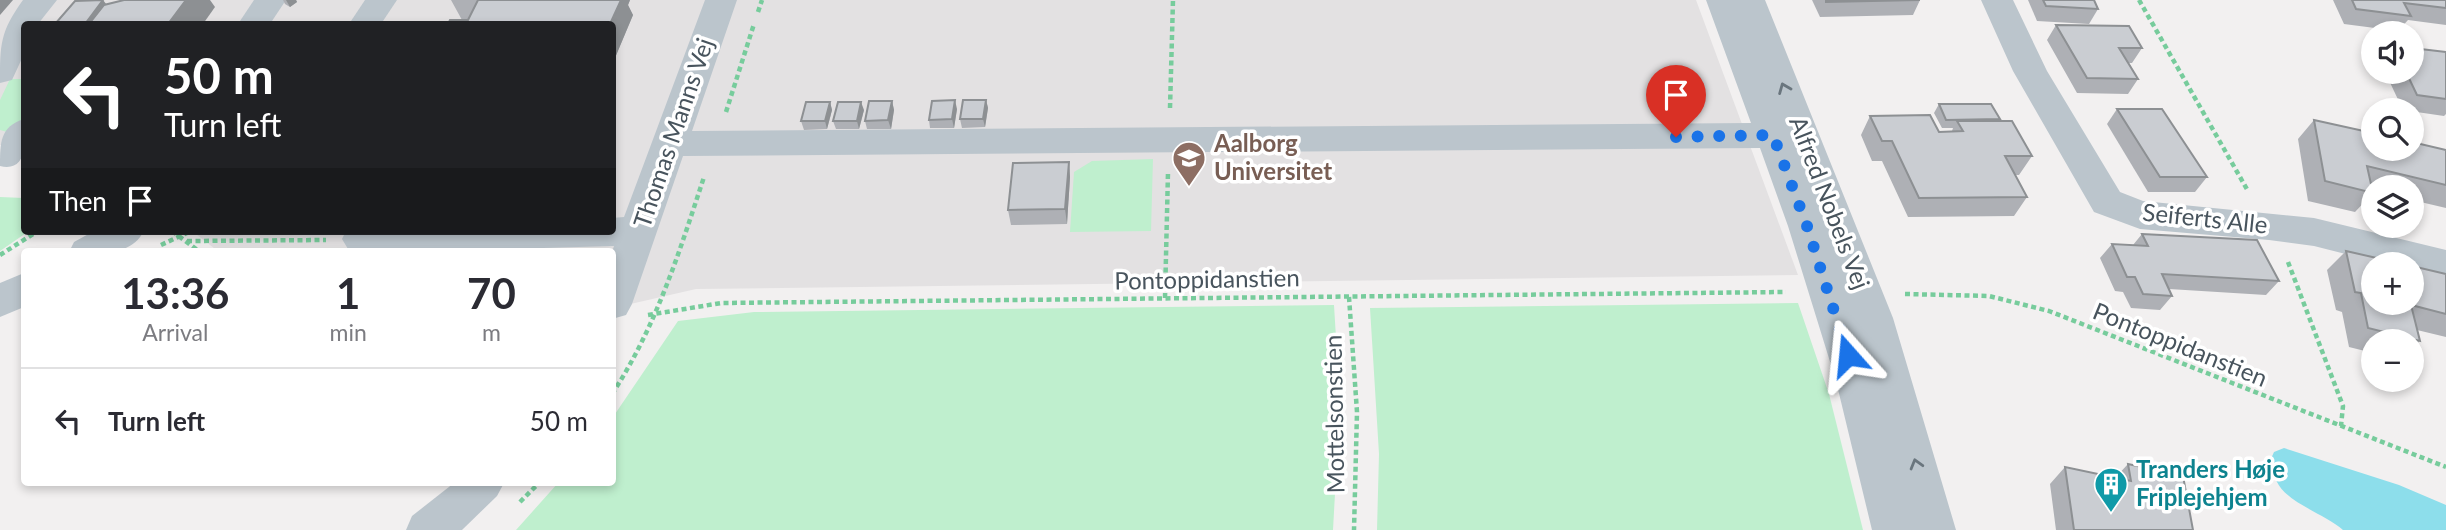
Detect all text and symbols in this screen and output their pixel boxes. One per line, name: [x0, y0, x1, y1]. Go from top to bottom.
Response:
map controls: [2361, 21, 2424, 392]
button: sound: [2361, 21, 2424, 84]
street label: Thomas Manns Vej: [627, 34, 719, 231]
text: 50 m: [164, 46, 274, 104]
icon: left: [49, 49, 140, 140]
pin: [1646, 65, 1706, 137]
icon: arrive: [1657, 76, 1695, 114]
one-way arrow: [1779, 83, 1793, 95]
button: search: [2361, 98, 2424, 161]
text: Turn left: [164, 105, 281, 144]
street label: Alfred Nobels Vej: [1784, 112, 1877, 293]
place label: Aalborg Universitet: [1213, 128, 1332, 185]
school or university icon: Aalborg Universitet: [1170, 139, 1208, 188]
button: layers: [2361, 175, 2424, 238]
icon: arrive: [121, 182, 159, 220]
text: Then: [49, 185, 107, 217]
street label: Seiferts Alle: [2141, 197, 2269, 238]
button: +: [2361, 252, 2424, 315]
street label: Pontoppidanstien: [1114, 262, 1300, 295]
text: 13:36: [121, 268, 229, 318]
text: 1: [336, 268, 360, 318]
text: 70: [467, 268, 516, 318]
street label: Pontoppidanstien: [2089, 295, 2272, 392]
text: Arrival: [142, 318, 208, 346]
text: min: [330, 318, 367, 346]
text: m: [482, 318, 501, 346]
position arrow: [1811, 318, 1885, 392]
button: −: [2361, 329, 2424, 392]
street label: Mottelsonstien: [1318, 334, 1349, 494]
icon: left: [49, 402, 87, 440]
text: Turn left: [108, 405, 205, 437]
text: 50 m: [530, 405, 588, 437]
place label: Tranders Høje Friplejehjem: [2136, 454, 2285, 511]
one-way arrow: [1909, 459, 1924, 471]
building icon: Tranders Høje Friplejehjem: [2092, 465, 2130, 514]

